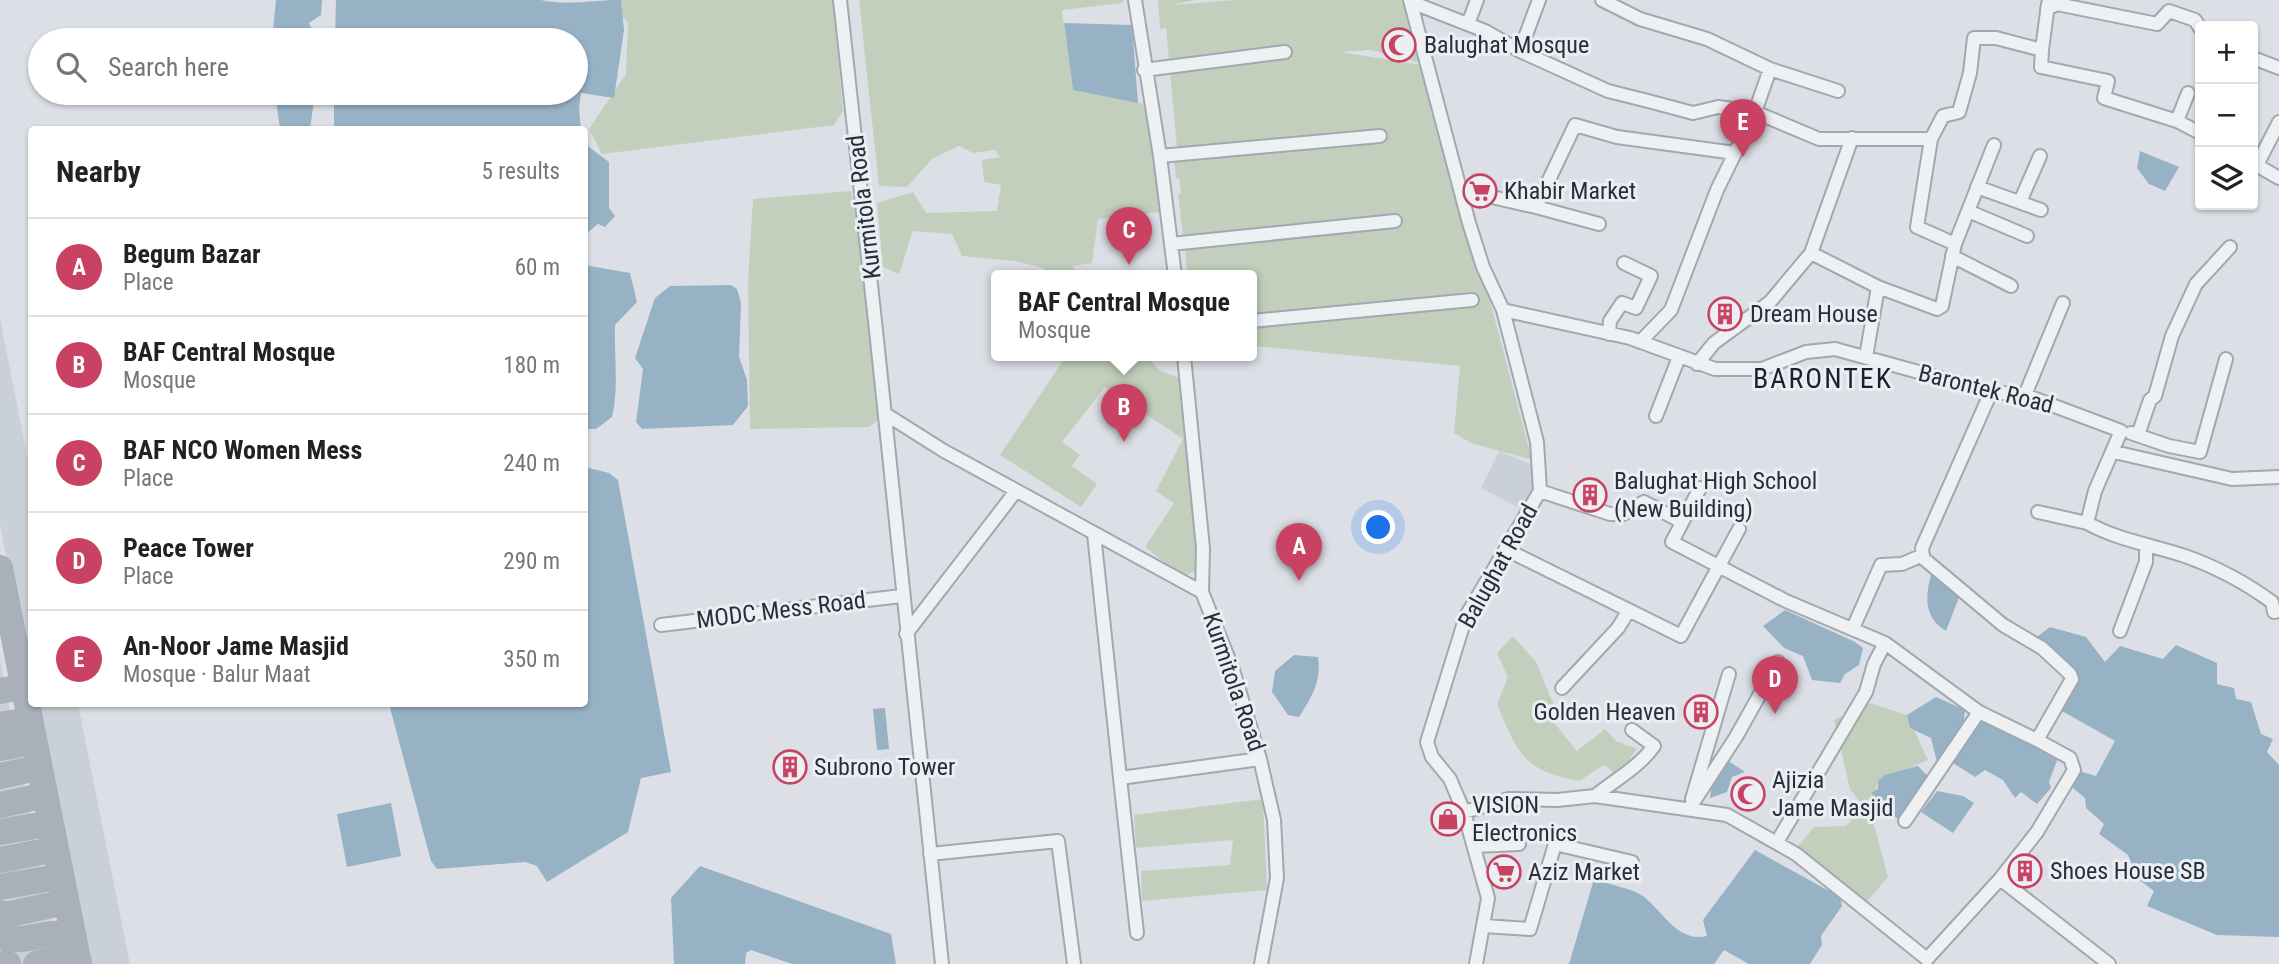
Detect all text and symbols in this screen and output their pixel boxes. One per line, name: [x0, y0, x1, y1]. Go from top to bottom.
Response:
map controls: [2195, 21, 2258, 210]
button: +: [2195, 21, 2258, 84]
mosque icon: Balughat Mosque: [1380, 26, 1418, 64]
search box: [28, 28, 588, 105]
place label: Balughat Mosque: [1424, 31, 1589, 59]
icon: search: [52, 48, 90, 86]
text: Search here: [108, 52, 229, 82]
button: −: [2195, 84, 2258, 147]
pin: E: [1720, 99, 1766, 157]
street label: Kurmitola Road: [841, 133, 887, 281]
button: layers: [2195, 147, 2258, 210]
text: Nearby: [56, 154, 141, 189]
text: 5 results: [482, 158, 560, 185]
supermarket icon: Khabir Market: [1461, 172, 1499, 210]
place label: Khabir Market: [1504, 177, 1636, 205]
pin: C: [1106, 207, 1152, 265]
text: Begum Bazar: [123, 239, 261, 269]
text: A: [72, 254, 86, 281]
text: 60 m: [515, 254, 560, 281]
text: Place: [123, 269, 173, 296]
popup: [991, 270, 1257, 361]
text: BAF Central Mosque: [1018, 287, 1230, 317]
building icon: Dream House: [1706, 295, 1744, 333]
place label: Dream House: [1750, 300, 1878, 328]
text: Mosque: [1018, 317, 1091, 344]
text: BAF Central Mosque: [123, 337, 335, 367]
text: B: [73, 352, 85, 379]
text: 180 m: [503, 352, 560, 379]
street label: Barontek Road: [1916, 359, 2056, 419]
district label: BARONTEK: [1753, 362, 1893, 395]
text: Mosque: [123, 367, 196, 394]
pin: B: [1101, 384, 1147, 442]
text: BAF NCO Women Mess: [123, 435, 362, 465]
text: C: [72, 450, 86, 477]
text: 240 m: [503, 450, 560, 477]
text: Place: [123, 465, 173, 492]
place label: Balughat High School (New Building): [1614, 467, 1817, 523]
building icon: Balughat High School (New Building): [1571, 476, 1609, 514]
street label: Balughat Road: [1452, 499, 1544, 633]
your location: [1361, 510, 1395, 544]
pin: A: [1276, 523, 1322, 581]
text: Peace Tower: [123, 533, 254, 563]
text: D: [73, 548, 86, 575]
text: 290 m: [503, 548, 560, 575]
text: Place: [123, 563, 173, 590]
street label: MODC Mess Road: [695, 586, 867, 634]
street label: Kurmitola Road: [1197, 609, 1271, 755]
text: An-Noor Jame Masjid: [123, 631, 349, 661]
text: E: [73, 646, 85, 673]
text: 350 m: [503, 646, 560, 673]
pin: D: [1752, 656, 1798, 714]
text: Mosque · Balur Maat: [123, 661, 310, 688]
building icon: Golden Heaven: [1682, 693, 1720, 731]
place label: Golden Heaven: [1534, 698, 1676, 726]
building icon: Subrono Tower: [771, 748, 809, 786]
place label: Subrono Tower: [814, 753, 955, 781]
place label: Ajizia Jame Masjid: [1772, 766, 1893, 822]
mosque icon: Ajizia Jame Masjid: [1729, 775, 1767, 813]
place label: VISION Electronics: [1472, 791, 1577, 847]
shop icon: VISION Electronics: [1429, 800, 1467, 838]
building icon: Shoes House SB: [2006, 852, 2044, 890]
supermarket icon: Aziz Market: [1485, 853, 1523, 891]
place label: Shoes House SB: [2050, 857, 2206, 885]
place label: Aziz Market: [1528, 858, 1640, 886]

